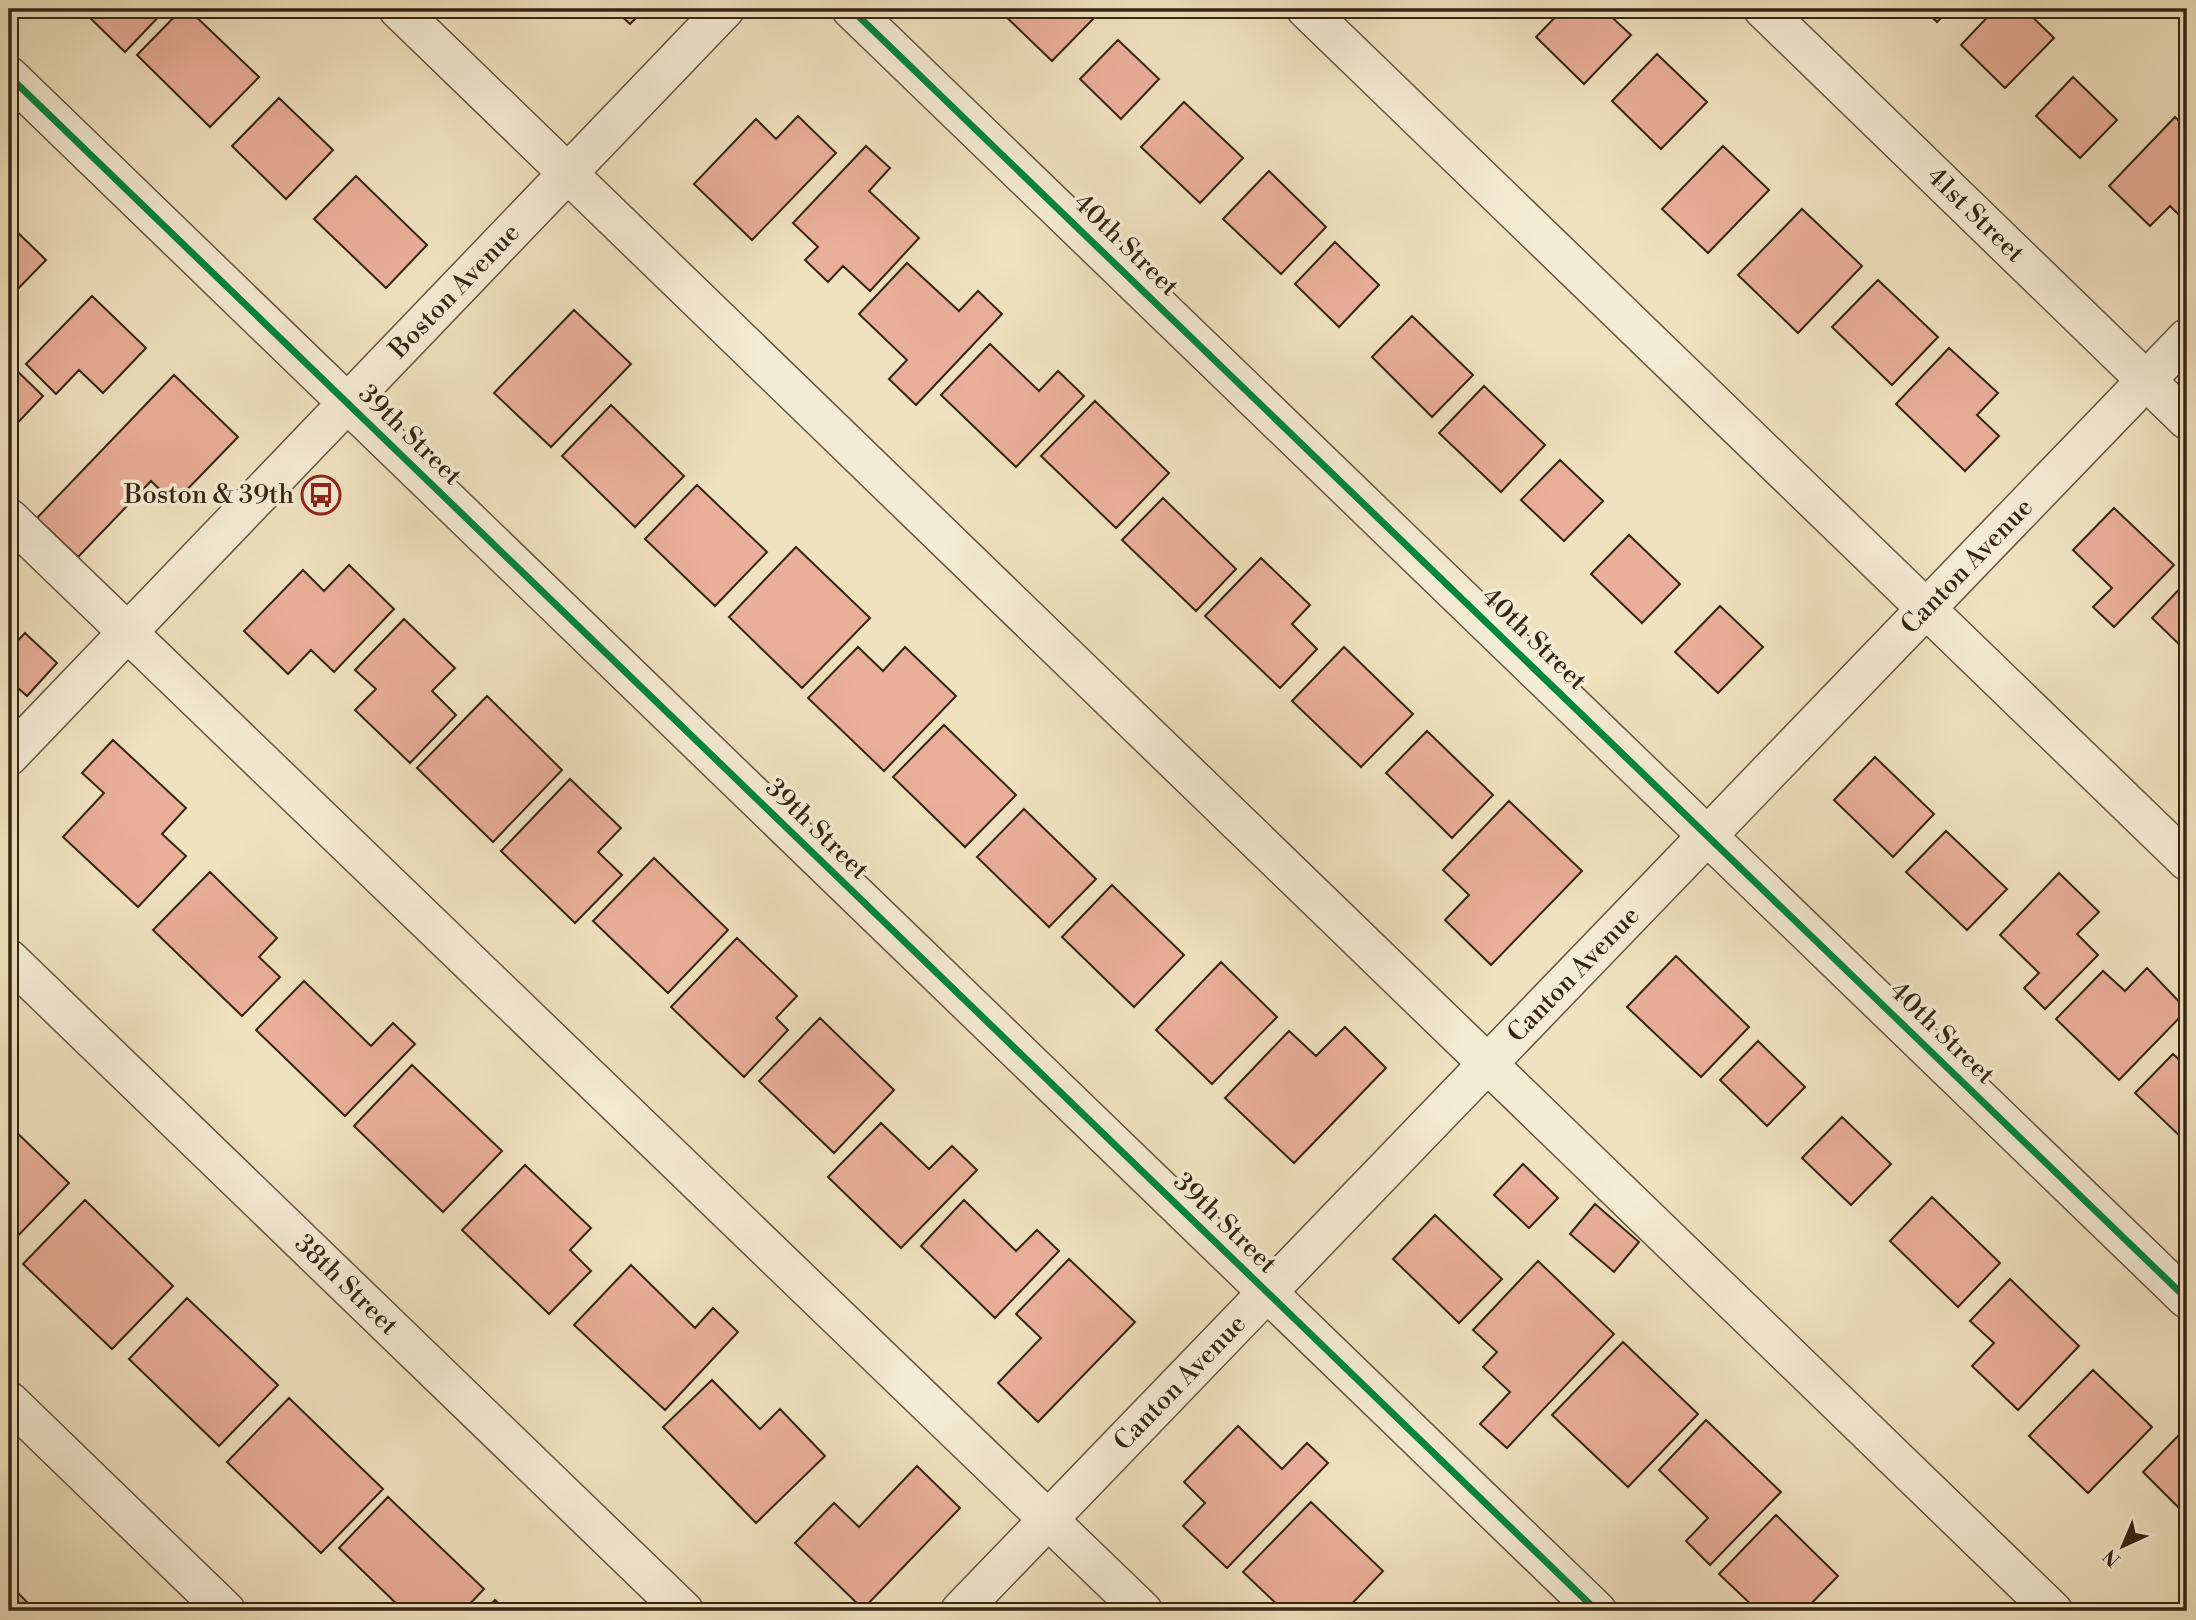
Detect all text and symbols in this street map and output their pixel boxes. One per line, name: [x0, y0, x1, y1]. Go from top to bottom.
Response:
street label: 41st Street: [1920, 161, 2031, 270]
street label: 40th Street: [1067, 187, 1185, 303]
street label: Boston Avenue: [382, 217, 527, 366]
street label: 39th Street: [352, 378, 468, 492]
bus stop icon: Boston & 39th: [300, 474, 342, 516]
place label: Boston & 39th: [123, 479, 294, 511]
street label: Canton Avenue: [1894, 492, 2040, 641]
street label: 40th Street: [1475, 581, 1593, 697]
street label: 39th Street: [759, 772, 875, 886]
street label: Canton Avenue: [1501, 900, 1646, 1049]
street label: 40th Street: [1883, 975, 2001, 1091]
street label: 39th Street: [1167, 1166, 1283, 1280]
street label: 38th Street: [288, 1228, 405, 1342]
street label: Canton Avenue: [1107, 1308, 1253, 1457]
north arrow: [2088, 1512, 2158, 1582]
text: N: [2098, 1544, 2126, 1571]

